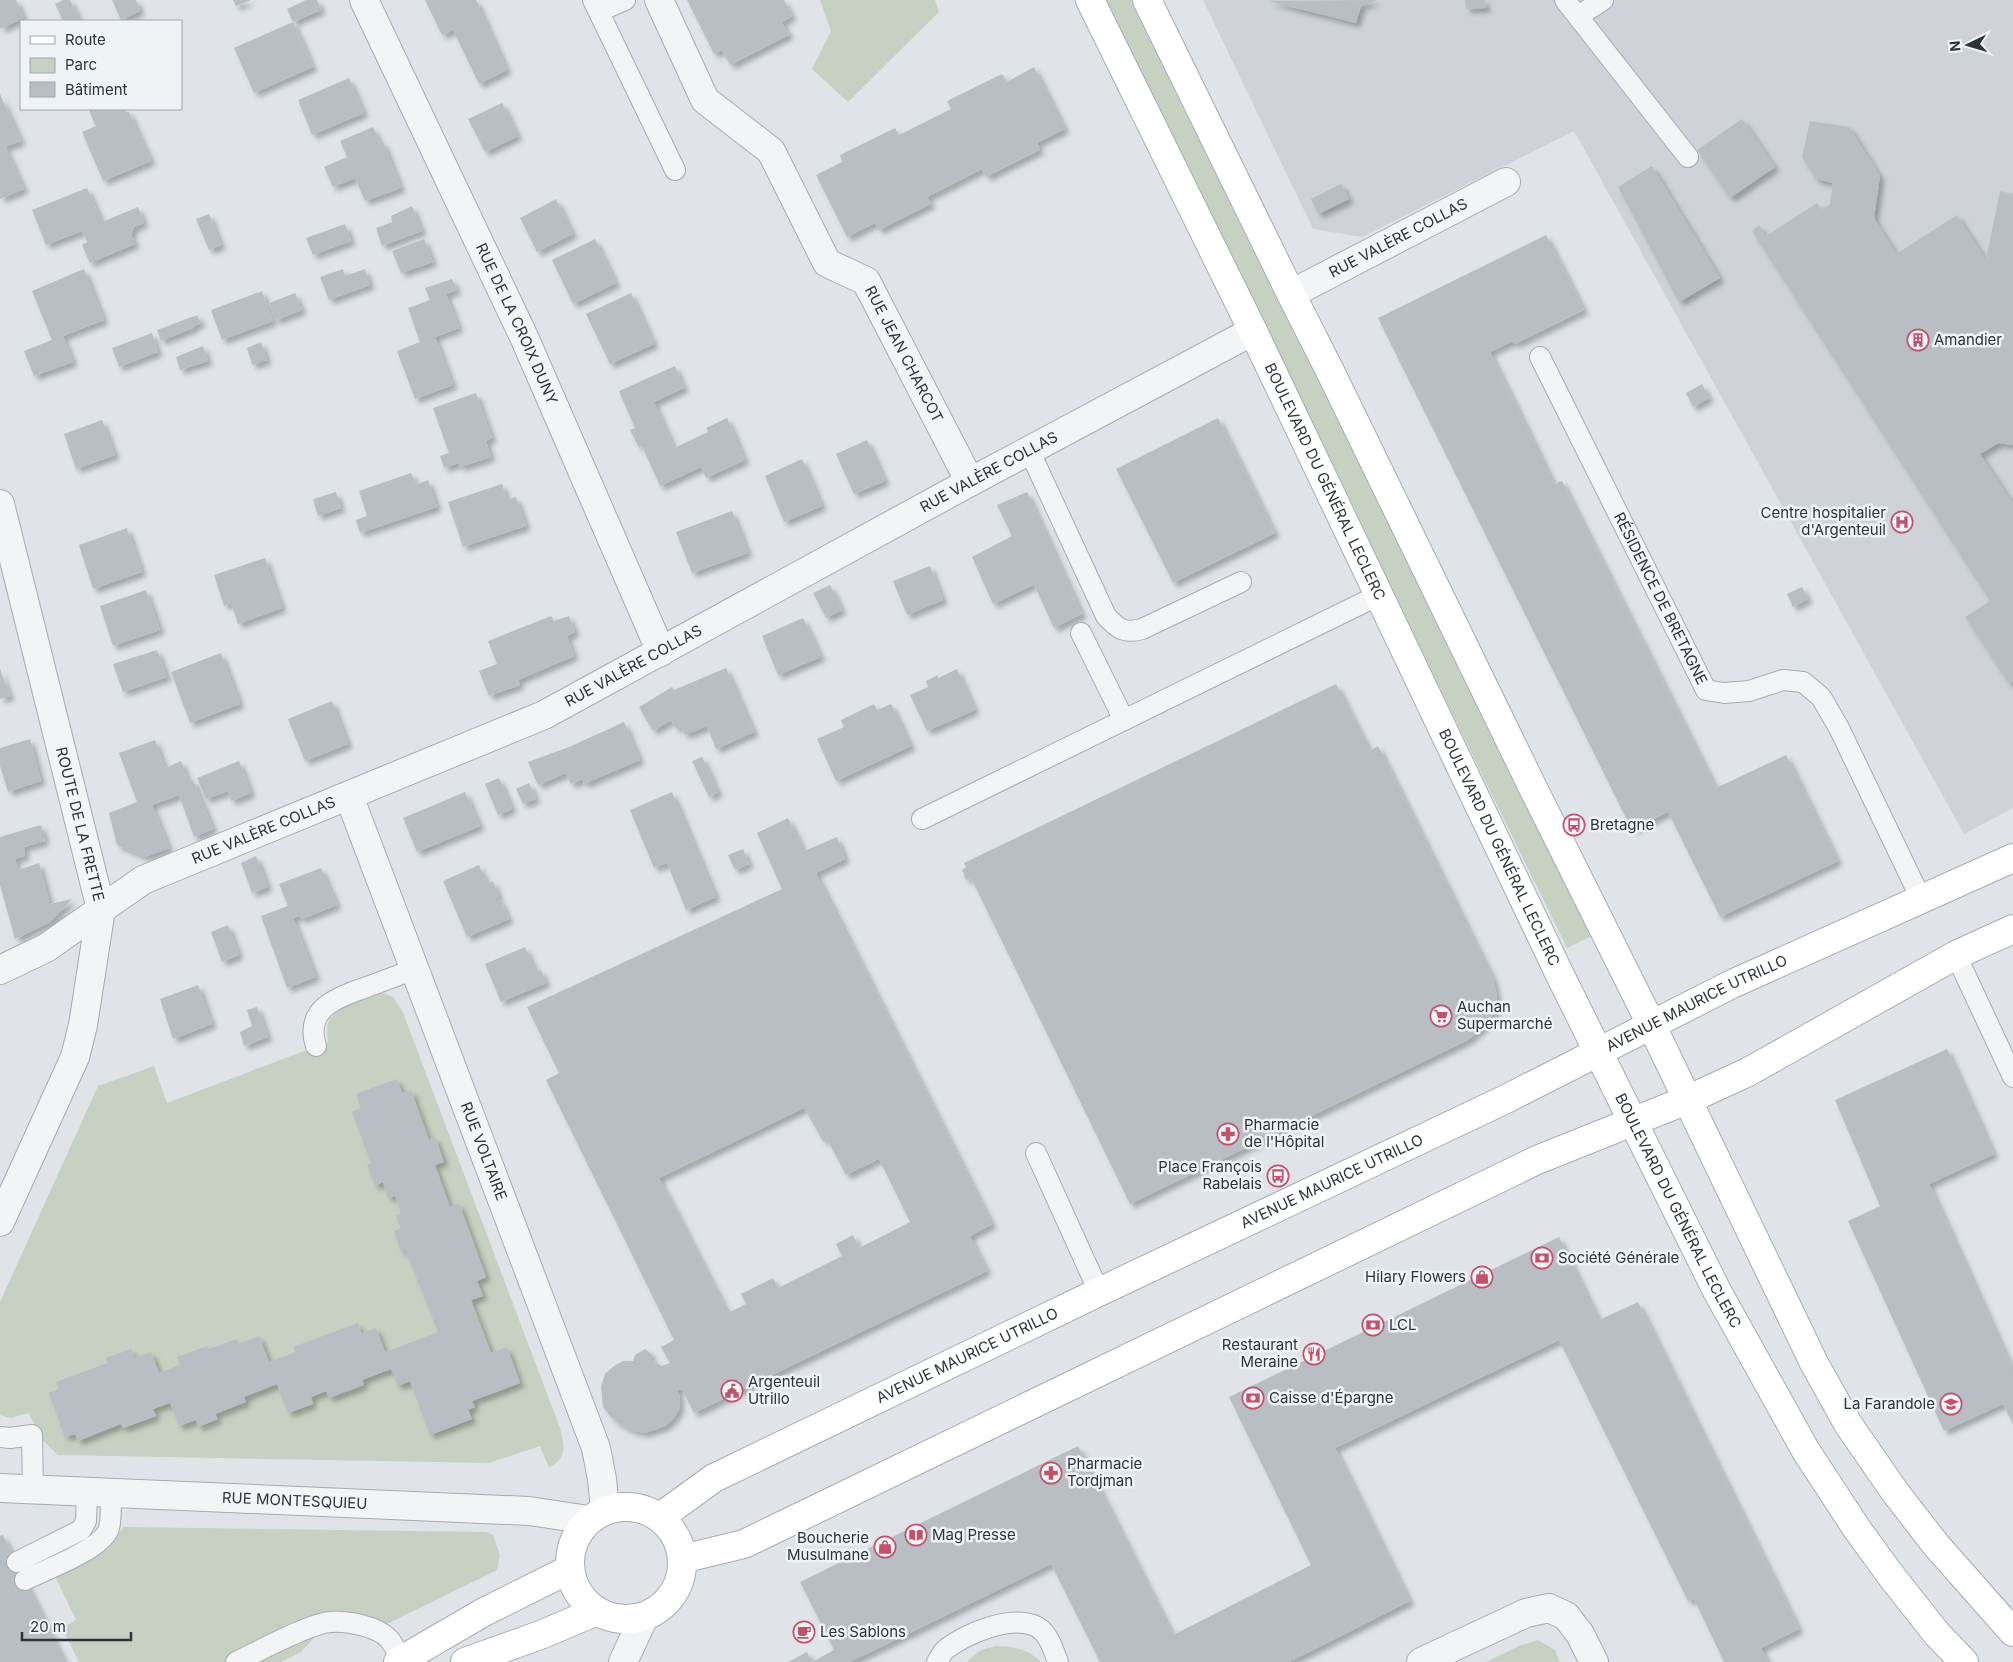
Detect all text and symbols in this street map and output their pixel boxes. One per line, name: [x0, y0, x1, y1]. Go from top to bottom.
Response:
legend: [20, 20, 182, 110]
north arrow: [1943, 20, 1993, 70]
text: Route: [65, 30, 106, 49]
text: N: [1946, 40, 1963, 52]
text: Parc: [65, 55, 97, 74]
text: Bâtiment: [65, 80, 128, 99]
street label: RUE VALÈRE COLLAS: [1326, 194, 1471, 282]
street label: RUE DE LA CROIX DUNY: [472, 240, 562, 407]
street label: RUE JEAN CHARCOT: [861, 282, 948, 426]
building icon: Amandier: [1906, 328, 1930, 352]
place label: Amandier: [1934, 330, 2002, 349]
street label: BOULEVARD DU GÉNÉRAL LECLERC: [1261, 360, 1390, 603]
street label: RUE VALÈRE COLLAS: [917, 427, 1061, 516]
place label: Centre hospitalier d'Argenteuil: [1761, 503, 1886, 539]
street label: RÉSIDENCE DE BRETAGNE: [1610, 509, 1712, 688]
hospital icon: Centre hospitalier d'Argenteuil: [1890, 510, 1914, 534]
street label: RUE VALÈRE COLLAS: [561, 620, 705, 711]
street label: BOULEVARD DU GÉNÉRAL LECLERC: [1435, 725, 1564, 969]
street label: ROUTE DE LA FRETTE: [52, 745, 109, 903]
street label: RUE VALÈRE COLLAS: [189, 792, 338, 868]
bus stop icon: Bretagne: [1562, 813, 1586, 837]
place label: Bretagne: [1590, 815, 1654, 834]
street label: AVENUE MAURICE UTRILLO: [1603, 950, 1790, 1056]
place label: Auchan Supermarché: [1457, 997, 1552, 1033]
supermarket icon: Auchan Supermarché: [1429, 1004, 1453, 1028]
street label: BOULEVARD DU GÉNÉRAL LECLERC: [1611, 1090, 1746, 1331]
street label: RUE VOLTAIRE: [457, 1099, 511, 1203]
place label: Pharmacie de l'Hôpital: [1244, 1115, 1324, 1151]
pharmacy icon: Pharmacie de l'Hôpital: [1216, 1122, 1240, 1146]
street label: AVENUE MAURICE UTRILLO: [1237, 1130, 1426, 1232]
place label: Place François Rabelais: [1158, 1157, 1262, 1193]
bus stop icon: Place François Rabelais: [1266, 1164, 1290, 1188]
bank icon: Société Générale: [1530, 1246, 1554, 1270]
place label: Société Générale: [1558, 1248, 1679, 1267]
shop icon: Hilary Flowers: [1470, 1265, 1494, 1289]
place label: Hilary Flowers: [1365, 1267, 1466, 1286]
street label: AVENUE MAURICE UTRILLO: [873, 1303, 1061, 1407]
bank icon: LCL: [1361, 1313, 1385, 1337]
place label: LCL: [1389, 1315, 1417, 1334]
place label: Restaurant Meraine: [1222, 1335, 1298, 1371]
restaurant icon: Restaurant Meraine: [1302, 1342, 1326, 1366]
place label: Argenteuil Utrillo: [748, 1372, 820, 1408]
public building icon: Argenteuil Utrillo: [720, 1379, 744, 1403]
bank icon: Caisse d'Épargne: [1241, 1386, 1265, 1410]
place label: Caisse d'Épargne: [1269, 1388, 1393, 1407]
school or university icon: La Farandole: [1939, 1392, 1963, 1416]
place label: La Farandole: [1843, 1394, 1935, 1413]
place label: Pharmacie Tordjman: [1067, 1454, 1142, 1490]
pharmacy icon: Pharmacie Tordjman: [1039, 1461, 1063, 1485]
street label: RUE MONTESQUIEU: [222, 1488, 368, 1513]
library icon: Mag Presse: [904, 1523, 928, 1547]
place label: Mag Presse: [932, 1525, 1016, 1544]
place label: Boucherie Musulmane: [787, 1528, 869, 1564]
shop icon: Boucherie Musulmane: [873, 1535, 897, 1559]
scale bar: [22, 1610, 131, 1642]
text: 20 m: [30, 1617, 66, 1636]
cafe icon: Les Sablons: [792, 1620, 816, 1644]
place label: Les Sablons: [820, 1622, 906, 1641]

